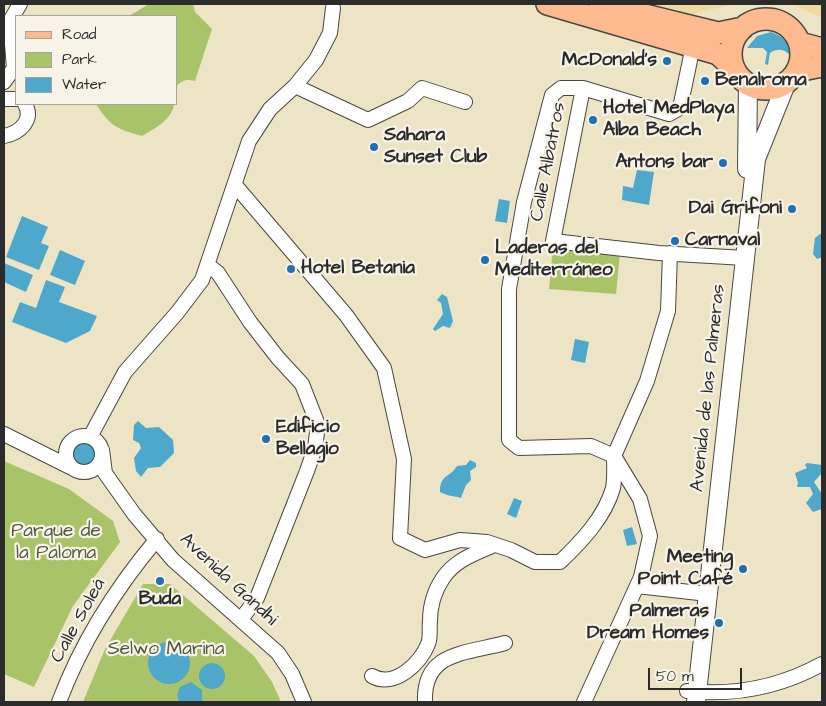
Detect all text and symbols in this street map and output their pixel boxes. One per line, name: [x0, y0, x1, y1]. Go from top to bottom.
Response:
legend: [15, 15, 178, 105]
text: Road: [62, 24, 96, 45]
text: Park: [62, 49, 97, 70]
place label: McDonald's: [562, 50, 657, 72]
marker: McDonald's: [661, 55, 673, 67]
place label: Benalroma: [715, 70, 807, 92]
text: Water: [62, 74, 106, 95]
marker: Benalroma: [699, 75, 711, 87]
place label: Hotel MedPlaya Alba Beach: [603, 98, 734, 142]
street label: Calle Albatros: [526, 101, 572, 223]
marker: Hotel MedPlaya Alba Beach: [587, 114, 599, 126]
place label: Sahara Sunset Club: [384, 125, 487, 169]
marker: Sahara Sunset Club: [368, 141, 380, 153]
place label: Antons bar: [615, 152, 713, 174]
marker: Antons bar: [717, 157, 729, 169]
place label: Dai Grifoni: [689, 198, 782, 220]
marker: Dai Grifoni: [786, 203, 798, 215]
place label: Carnaval: [685, 230, 760, 252]
marker: Carnaval: [669, 235, 681, 247]
place label: Laderas del Mediterráneo: [495, 238, 613, 282]
marker: Laderas del Mediterráneo: [479, 254, 491, 266]
place label: Hotel Betania: [301, 258, 415, 280]
marker: Hotel Betania: [285, 263, 297, 275]
street label: Avenida de las Palmeras: [687, 283, 731, 493]
place label: Edificio Bellagio: [276, 417, 340, 461]
marker: Edificio Bellagio: [260, 433, 272, 445]
park label: Parque de la Paloma: [11, 521, 101, 565]
street label: Avenida Gandhi: [174, 529, 282, 631]
place label: Meeting Point Café: [638, 547, 733, 591]
marker: Meeting Point Café: [737, 563, 749, 575]
street label: Calle Soleá: [47, 575, 111, 667]
marker: Buda: [154, 575, 166, 587]
place label: Buda: [139, 589, 181, 611]
place label: Palmeras Dream Homes: [587, 601, 709, 645]
marker: Palmeras Dream Homes: [713, 617, 725, 629]
park label: Selwo Marina: [107, 639, 225, 661]
scale bar: [651, 658, 745, 690]
text: 50 m: [656, 666, 694, 687]

